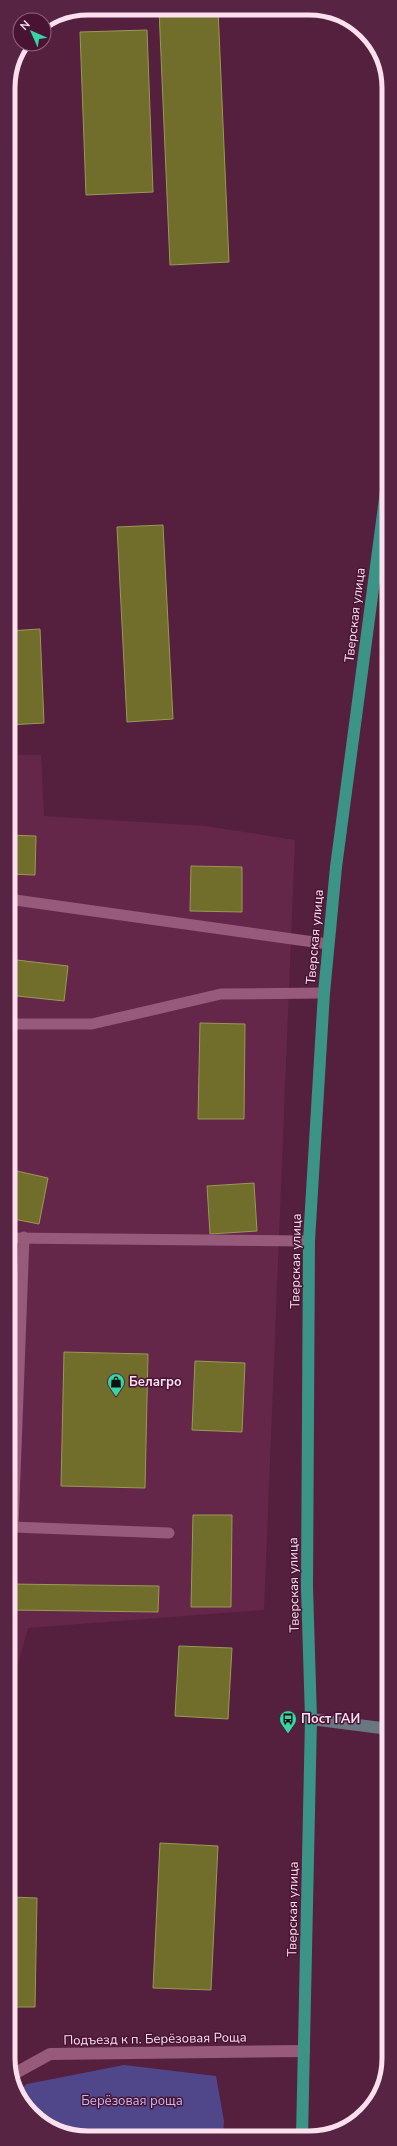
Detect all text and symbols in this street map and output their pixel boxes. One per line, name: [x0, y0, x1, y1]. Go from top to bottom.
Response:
north arrow: [12, 12, 52, 52]
text: N: [17, 17, 33, 33]
street label: Тверская улица: [340, 567, 370, 663]
street label: Тверская улица: [302, 889, 328, 985]
street label: Тверская улица: [286, 1213, 306, 1309]
shop icon: Белагро: [106, 1372, 126, 1397]
place label: Белагро: [129, 1373, 182, 1391]
street label: Тверская улица: [284, 1537, 304, 1633]
bus stop icon: Пост ГАИ: [278, 1709, 298, 1734]
place label: Пост ГАИ: [301, 1710, 360, 1728]
street label: Тверская улица: [283, 1861, 303, 1957]
street label: Подъезд к п. Берёзовая Роща: [63, 2028, 247, 2050]
park label: Берёзовая роща: [81, 2092, 183, 2110]

